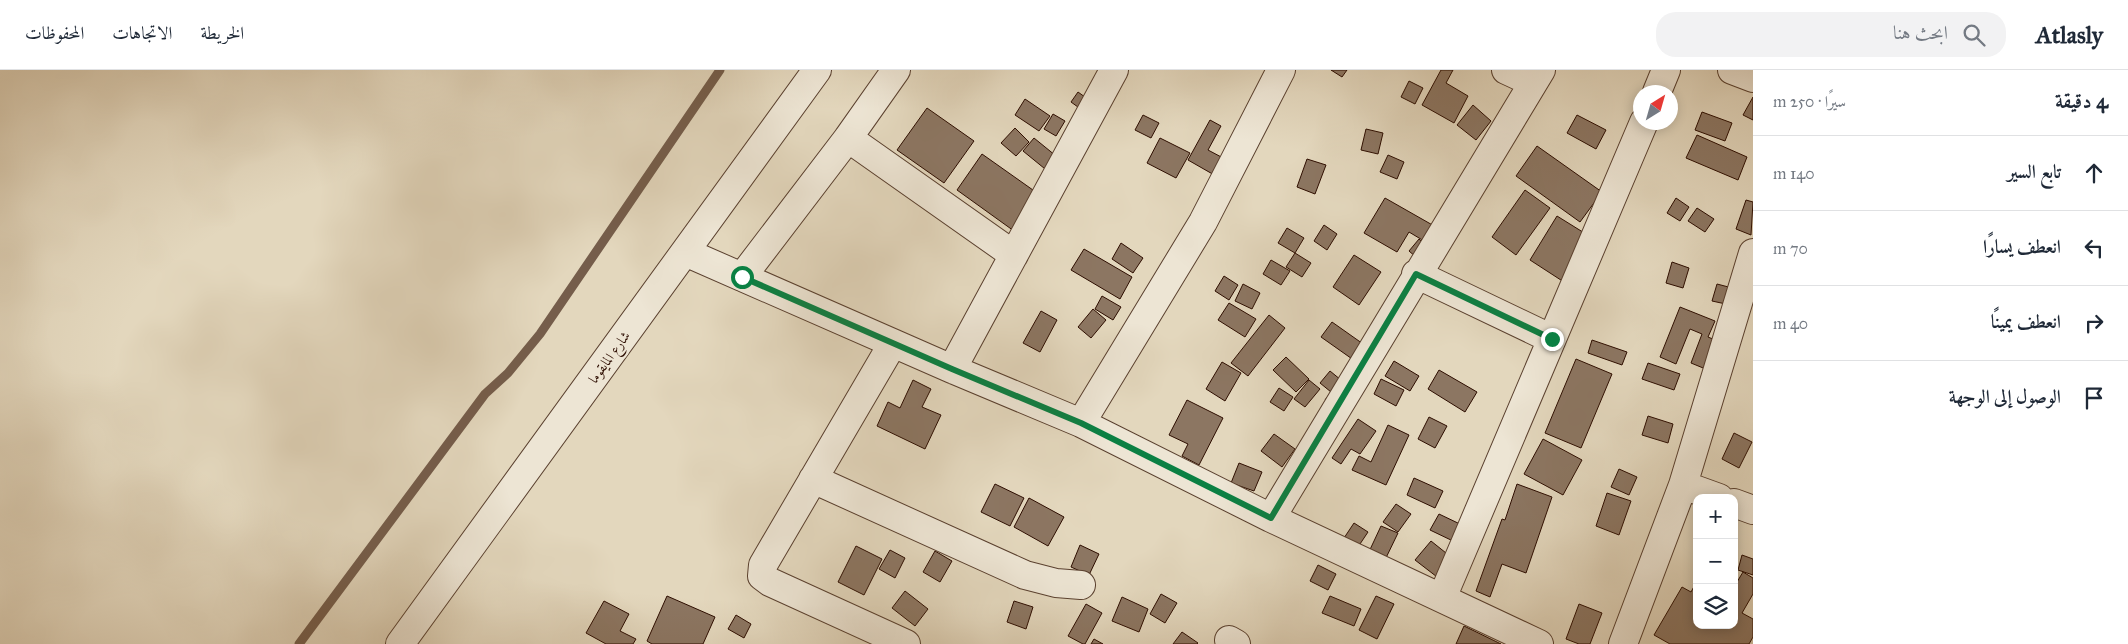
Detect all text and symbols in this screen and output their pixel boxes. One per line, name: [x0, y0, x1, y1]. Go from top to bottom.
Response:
search box: [1656, 12, 2006, 57]
text: Atlasly: [2036, 20, 2103, 50]
text: ابحث هنا: [1893, 21, 1948, 44]
icon: search: [1960, 21, 1988, 49]
text: المحفوظات: [25, 22, 84, 44]
text: الاتجاهات: [112, 22, 172, 44]
text: الخريطة: [200, 22, 244, 44]
north arrow: [1633, 85, 1678, 130]
text: 4 دقيقة: [2055, 88, 2108, 114]
text: سيرًا · 250 m: [1773, 92, 1846, 111]
icon: ahead: [2080, 159, 2108, 187]
text: تابع السير: [2007, 160, 2061, 183]
text: 140 m: [1773, 164, 1814, 183]
icon: left: [2080, 234, 2108, 262]
text: انعطف يسارًا: [1983, 235, 2061, 258]
text: 70 m: [1773, 239, 1808, 258]
route start: [731, 266, 754, 289]
icon: right: [2080, 309, 2108, 337]
text: انعطف يمينًا: [1991, 310, 2061, 333]
text: 40 m: [1773, 314, 1808, 333]
street label: شارع المايقوما: [585, 328, 636, 388]
route end: [1541, 328, 1564, 351]
icon: arrive: [2080, 384, 2108, 412]
text: الوصول إلى الوجهة: [1949, 385, 2061, 408]
map controls: [1693, 494, 1738, 629]
button: +: [1693, 494, 1738, 539]
button: −: [1693, 539, 1738, 584]
button: layers: [1693, 584, 1738, 629]

